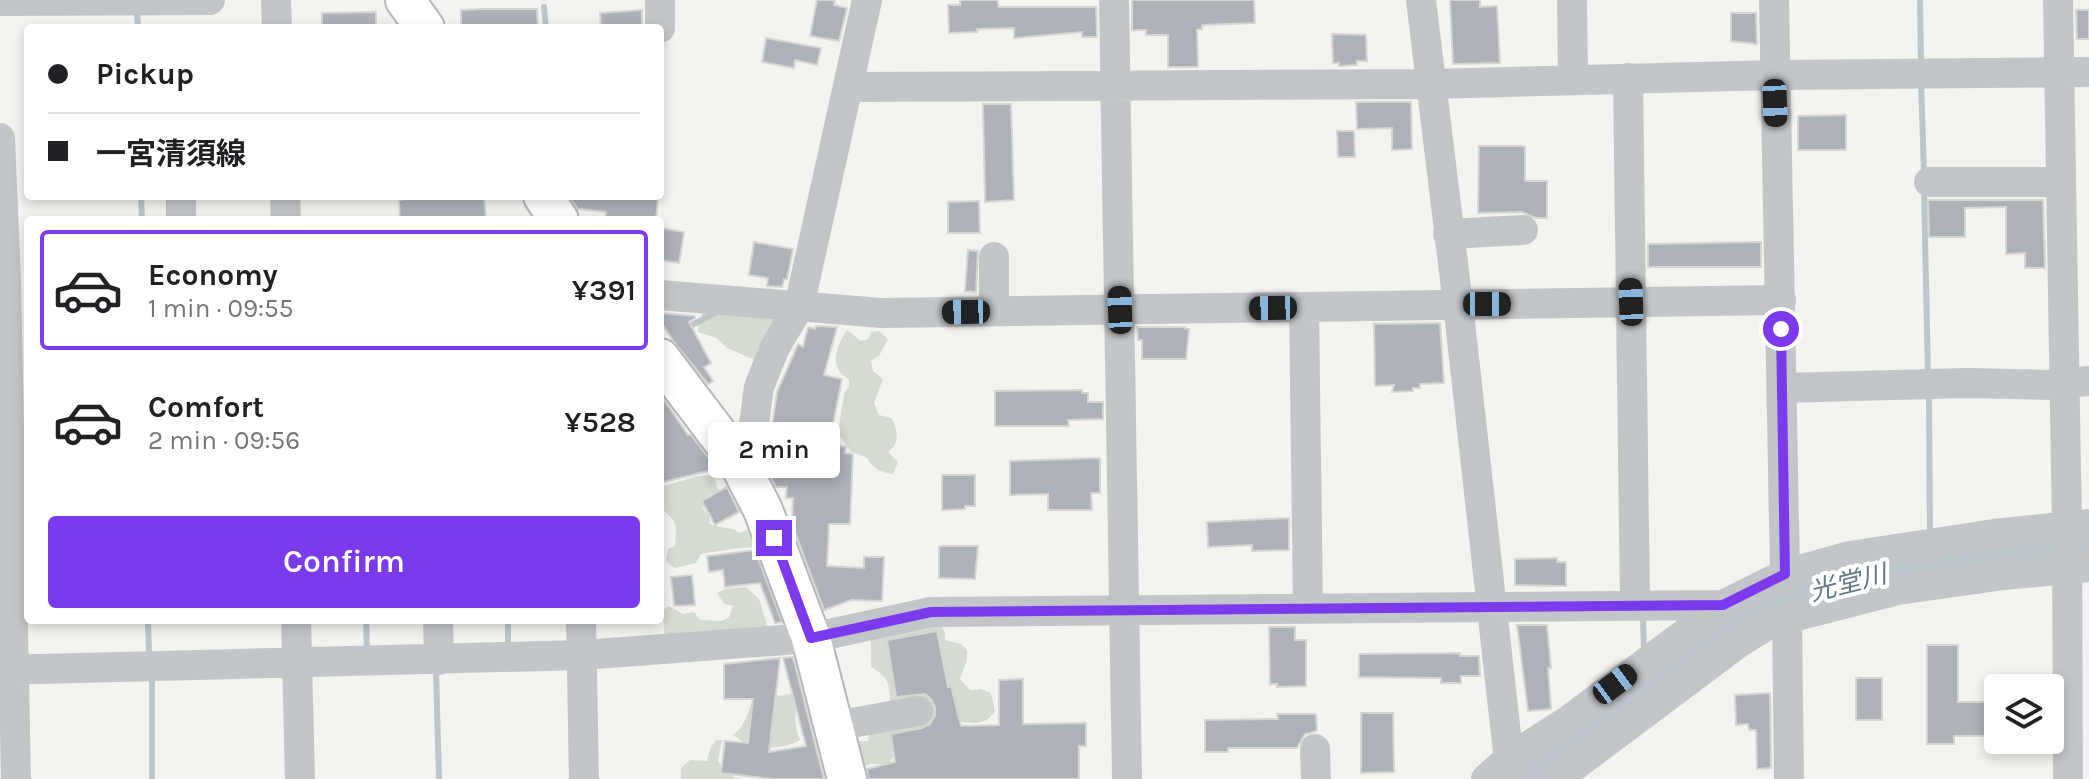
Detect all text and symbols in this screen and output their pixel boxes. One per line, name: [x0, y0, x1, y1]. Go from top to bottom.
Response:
text: Pickup: [96, 56, 194, 92]
car: [1762, 79, 1788, 127]
text: 一宮清須線: [96, 136, 246, 172]
icon: car: [52, 254, 124, 326]
text: Economy: [148, 257, 278, 293]
text: ¥391: [572, 272, 636, 308]
car: [1618, 278, 1644, 326]
car: [1107, 286, 1133, 334]
car: [1463, 292, 1511, 316]
text: 1 min · 09:55: [148, 293, 293, 324]
car: [1249, 296, 1297, 320]
car: [942, 300, 990, 324]
route start: [1763, 311, 1799, 347]
icon: car: [52, 386, 124, 458]
text: Comfort: [148, 389, 264, 425]
text: ¥528: [564, 404, 636, 440]
callout: 2 min: [708, 422, 840, 478]
text: 2 min · 09:56: [148, 425, 300, 456]
text: 2 min: [739, 434, 809, 465]
button: Confirm: [48, 516, 640, 608]
route end: [756, 520, 792, 556]
water label: 光堂川: [1806, 558, 1892, 607]
car: [1589, 660, 1641, 708]
map controls: [1984, 674, 2064, 754]
button: layers: [1984, 674, 2064, 754]

